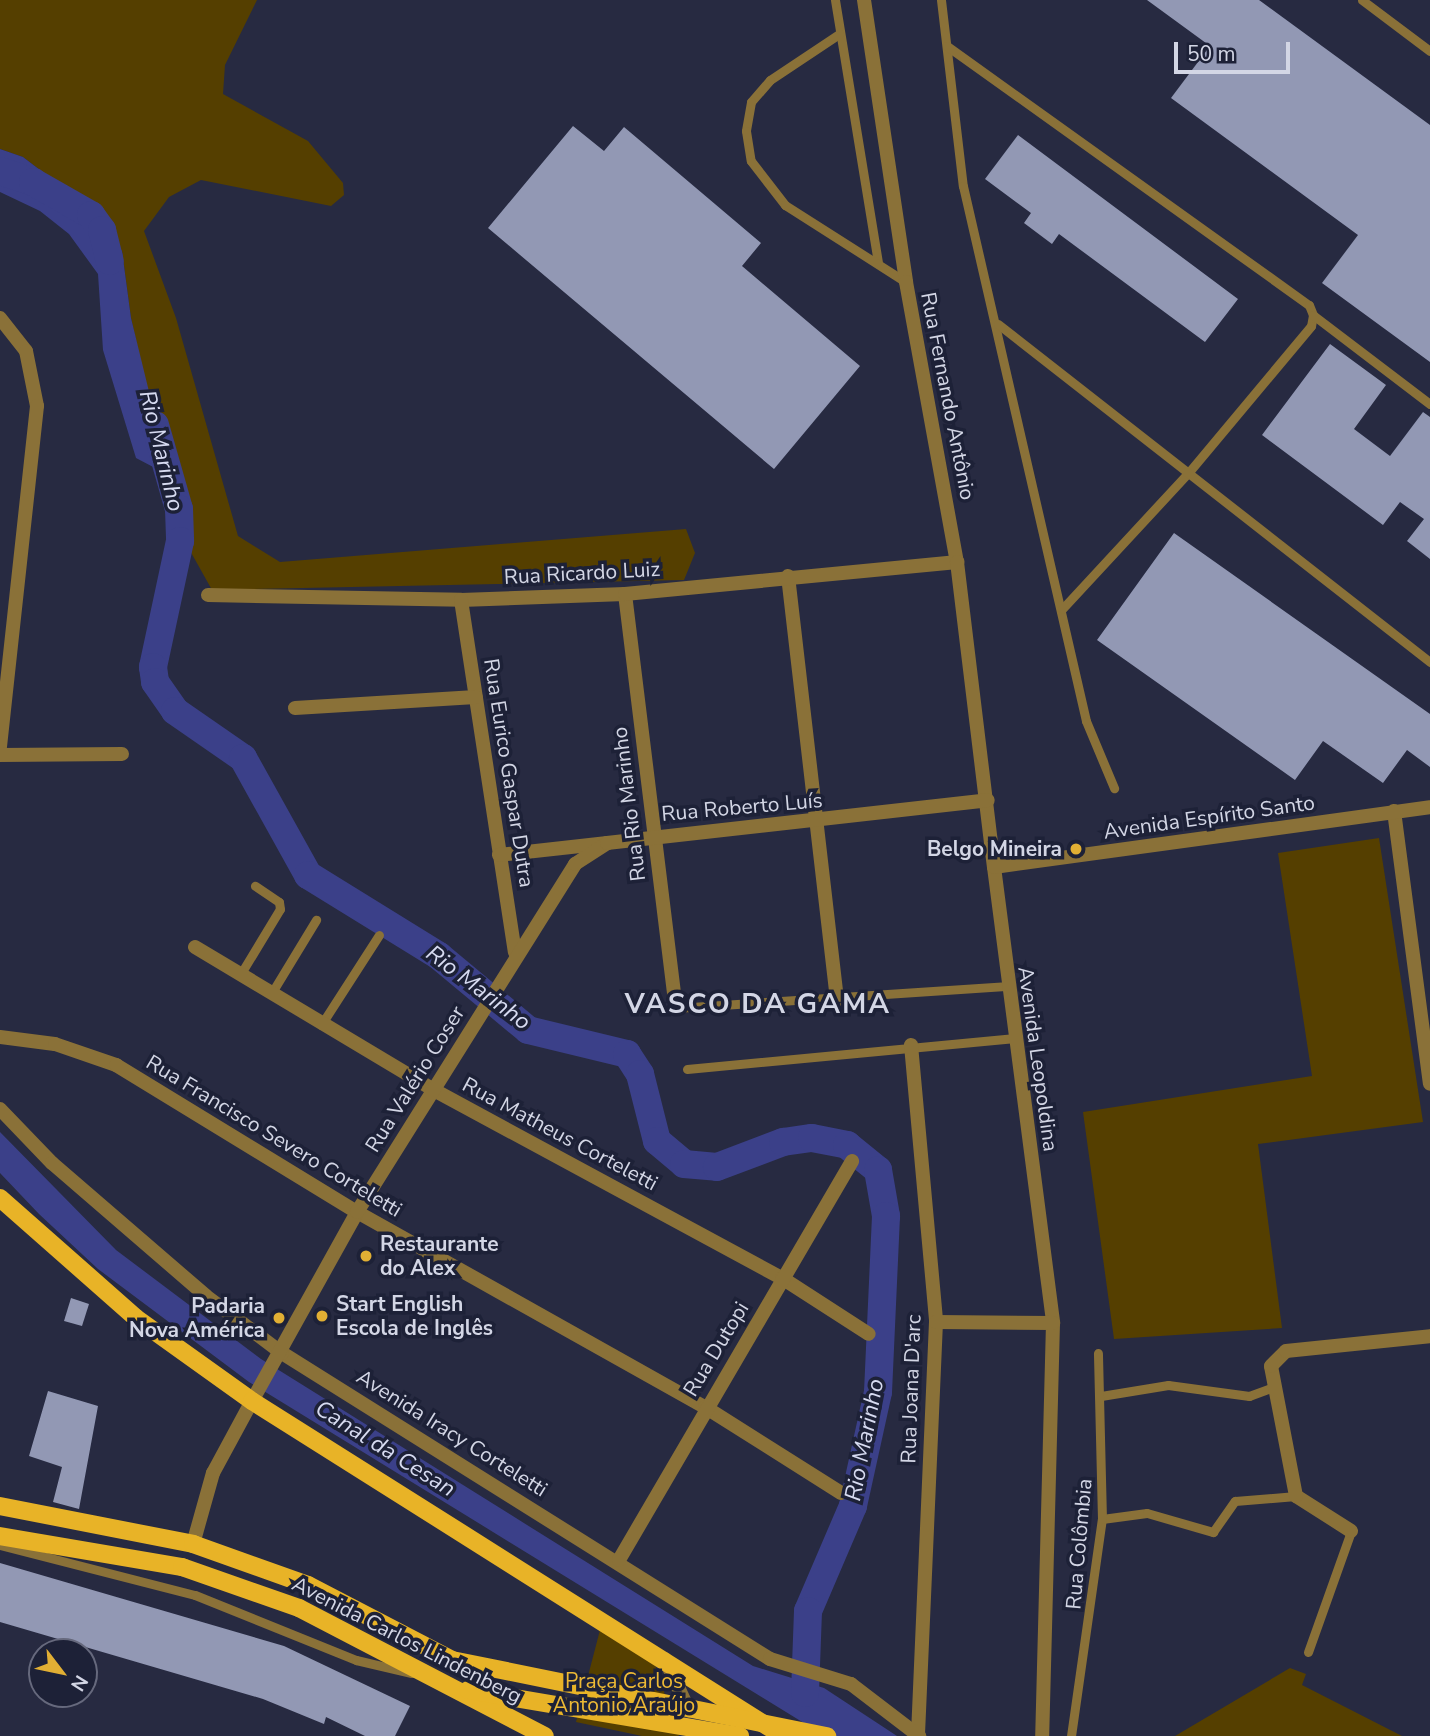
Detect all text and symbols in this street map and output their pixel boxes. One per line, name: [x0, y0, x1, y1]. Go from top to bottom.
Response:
scale bar: [1178, 28, 1294, 72]
text: 50 m: [1187, 40, 1236, 68]
street label: Rua Fernando Antônio: [915, 290, 981, 502]
water label: Rio Marinho: [133, 388, 189, 514]
street label: Rua Ricardo Luiz: [503, 556, 661, 590]
street label: Rua Eurico Gaspar Dutra: [478, 657, 540, 889]
street label: Rua Rio Marinho: [607, 725, 651, 883]
street label: Rua Roberto Luís: [660, 787, 824, 827]
street label: Avenida Espírito Santo: [1102, 790, 1316, 844]
place label: Belgo Mineira: [927, 836, 1062, 862]
marker: Belgo Mineira: [1068, 841, 1084, 857]
water label: Rio Marinho: [420, 940, 536, 1036]
street label: Avenida Leopoldina: [1013, 965, 1063, 1153]
district label: VASCO DA GAMA: [626, 987, 890, 1021]
street label: Rua Valério Coser: [360, 1001, 470, 1157]
street label: Rua Francisco Severo Corteletti: [142, 1050, 406, 1222]
street label: Rua Matheus Corteletti: [458, 1072, 662, 1196]
place label: Restaurante do Alex: [380, 1231, 499, 1281]
marker: Restaurante do Alex: [358, 1248, 374, 1264]
place label: Start English Escola de Inglês: [336, 1291, 493, 1341]
place label: Padaria Nova América: [129, 1293, 265, 1343]
street label: Rua Dutopi: [678, 1297, 754, 1401]
marker: Start English Escola de Inglês: [314, 1308, 330, 1324]
marker: Padaria Nova América: [271, 1310, 287, 1326]
street label: Rua Joana D'arc: [896, 1314, 926, 1464]
street label: Avenida Iracy Corteletti: [352, 1364, 552, 1502]
water label: Rio Marinho: [840, 1377, 890, 1503]
water label: Canal da Cesan: [310, 1395, 460, 1503]
street label: Rua Colômbia: [1061, 1477, 1097, 1611]
street label: Avenida Carlos Lindenberg: [288, 1571, 526, 1709]
north arrow: [28, 1638, 98, 1708]
park label: Praça Carlos Antonio Araújo: [553, 1668, 695, 1718]
text: N: [64, 1670, 94, 1696]

